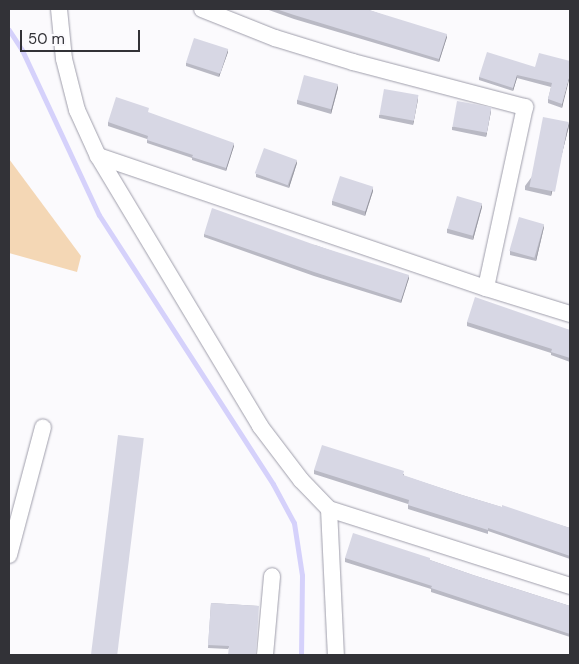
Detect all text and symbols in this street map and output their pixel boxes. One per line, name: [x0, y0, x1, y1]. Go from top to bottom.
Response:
scale bar: [22, 20, 142, 52]
text: 50 m: [28, 29, 65, 49]

